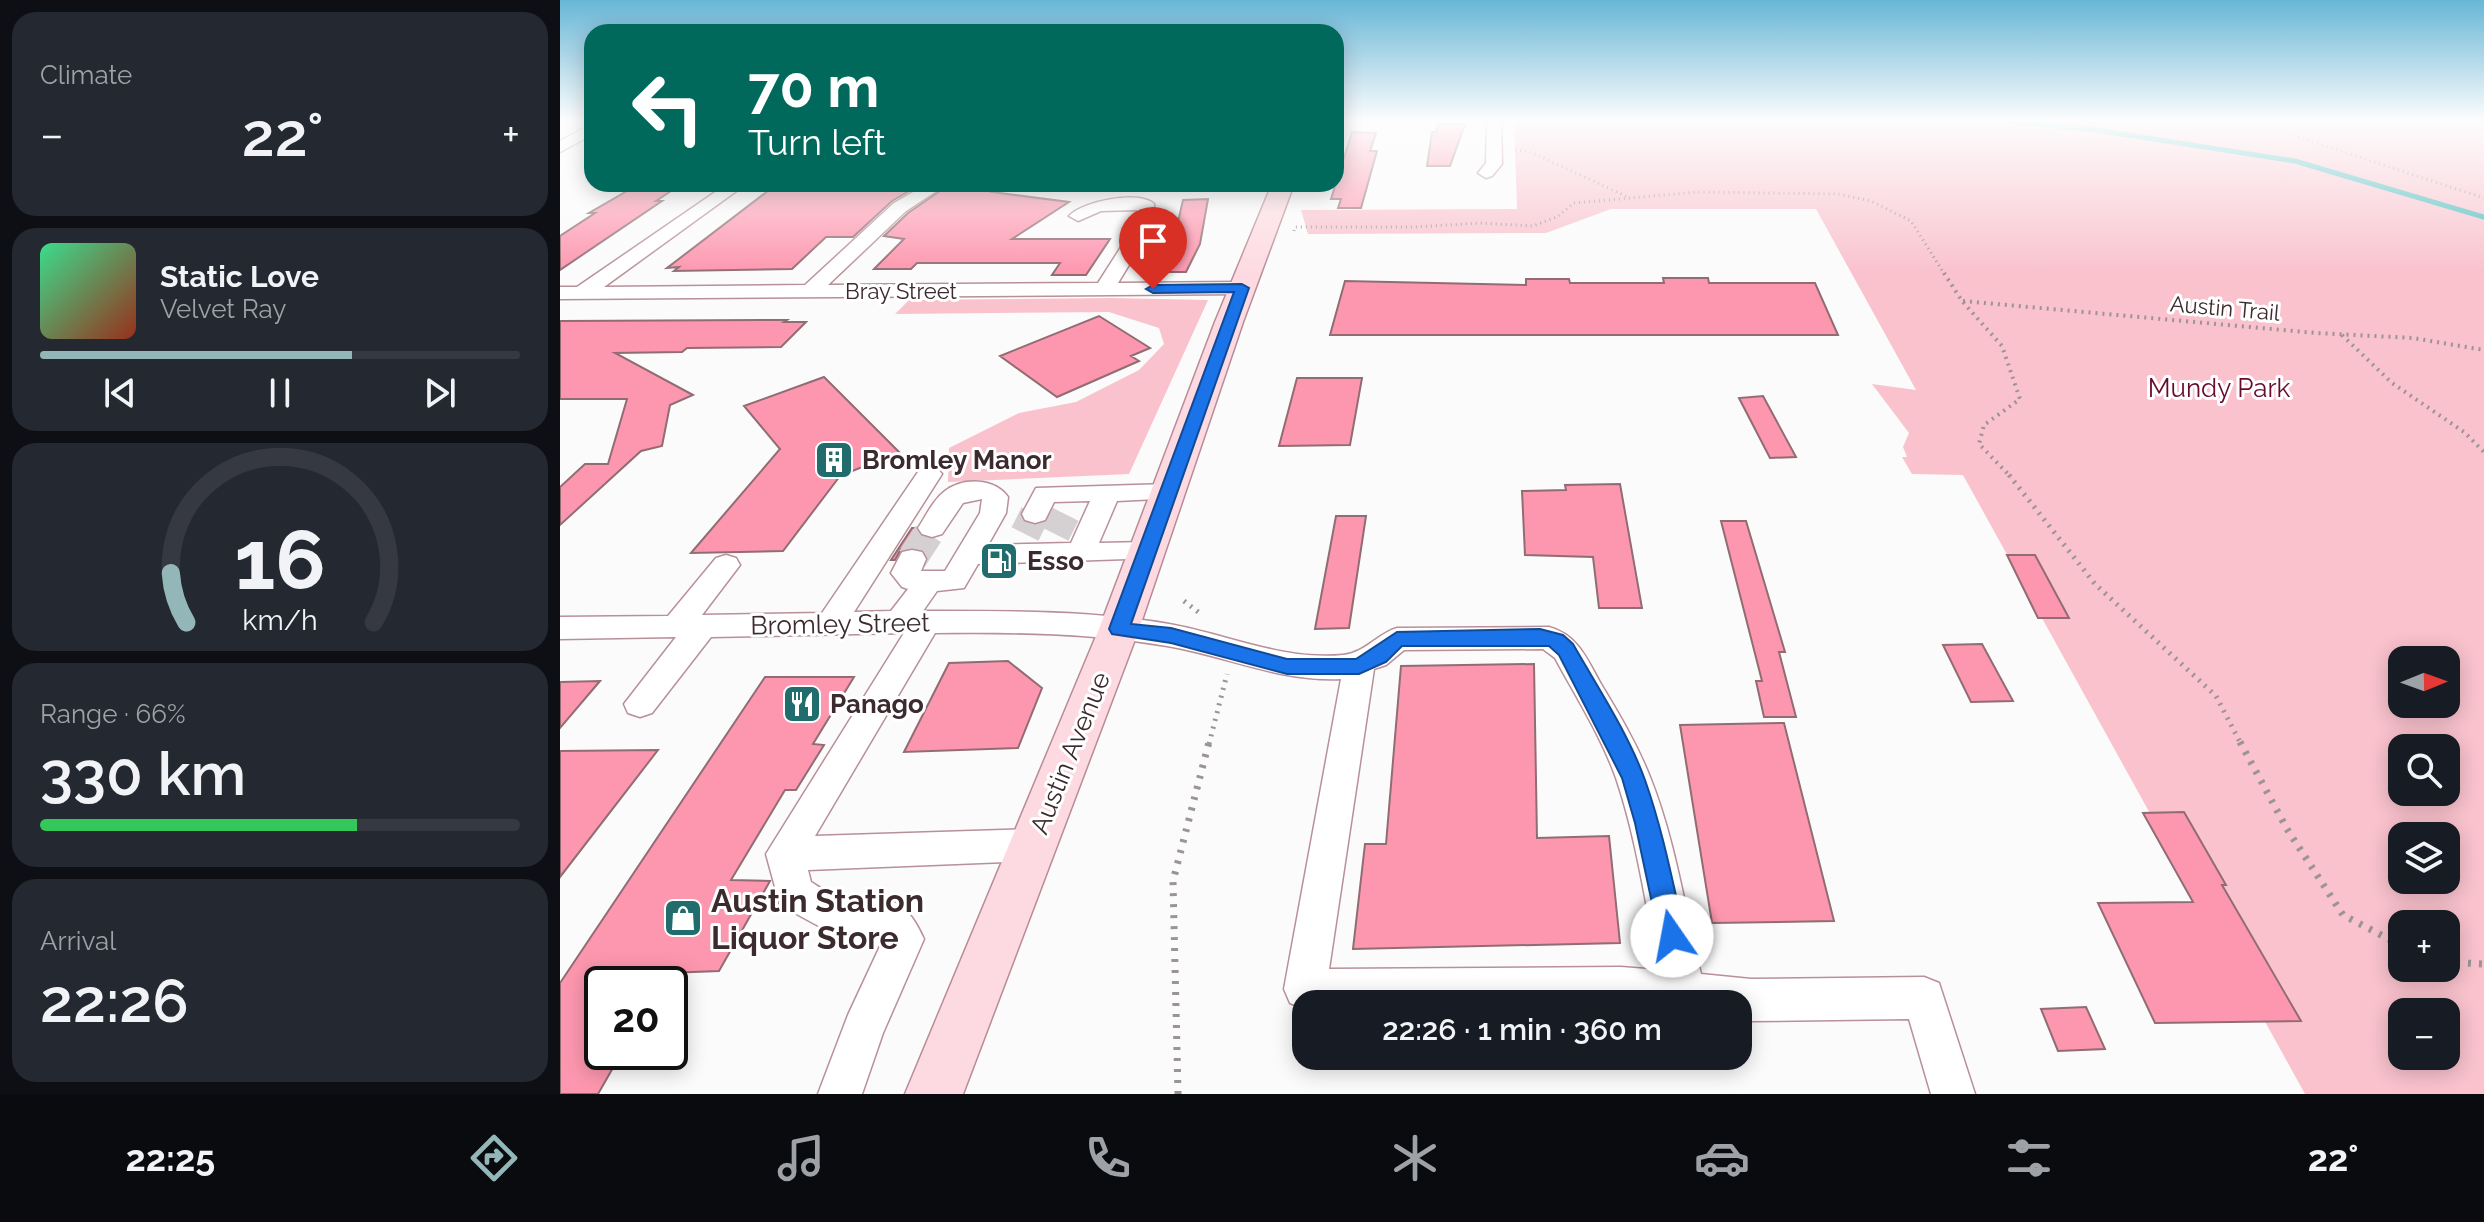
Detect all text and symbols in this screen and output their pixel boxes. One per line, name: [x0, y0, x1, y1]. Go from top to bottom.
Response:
text: 70 m: [748, 54, 879, 120]
icon: left: [616, 56, 720, 160]
text: Climate: [40, 60, 132, 90]
text: 22°: [242, 100, 324, 170]
text: −: [40, 109, 64, 160]
text: +: [502, 109, 520, 160]
text: Turn left: [748, 121, 886, 163]
pin: [1119, 207, 1187, 289]
icon: arrive: [1131, 219, 1175, 263]
text: Static Love: [160, 259, 319, 294]
street label: Bray Street: [845, 278, 958, 304]
street label: Austin Trail: [2169, 290, 2281, 326]
text: Velvet Ray: [160, 294, 286, 324]
icon: previous: [98, 371, 142, 415]
icon: pause: [258, 371, 302, 415]
icon: next: [418, 371, 462, 415]
park label: Mundy Park: [2148, 373, 2291, 403]
building icon: Bromley Manor: [813, 439, 855, 481]
place label: Bromley Manor: [862, 445, 1052, 475]
text: 16: [234, 511, 326, 608]
fuel station icon: Esso: [978, 540, 1020, 582]
place label: Esso: [1027, 546, 1084, 576]
text: km/h: [242, 603, 318, 637]
street label: Bromley Street: [750, 607, 930, 641]
north arrow: [2388, 646, 2460, 718]
map controls: [2388, 646, 2460, 1070]
street label: Austin Avenue: [1024, 668, 1116, 838]
restaurant icon: Panago: [781, 683, 823, 725]
place label: Panago: [830, 689, 924, 719]
text: Range · 66%: [40, 699, 186, 729]
button: search: [2388, 734, 2460, 806]
text: 330 km: [40, 739, 246, 809]
button: layers: [2388, 822, 2460, 894]
place label: Austin Station Liquor Store: [711, 882, 924, 956]
position arrow: [1630, 894, 1714, 978]
shop icon: Austin Station Liquor Store: [662, 897, 704, 939]
button: +: [2388, 910, 2460, 982]
text: Arrival: [40, 926, 116, 956]
text: 22:26: [40, 966, 189, 1036]
speed limit sign: 20: [584, 966, 688, 1070]
button: −: [2388, 998, 2460, 1070]
text: 22:26 · 1 min · 360 m: [1382, 1012, 1662, 1047]
icon: directions: [466, 1130, 522, 1186]
icon: music: [773, 1130, 829, 1186]
icon: phone: [1080, 1130, 1136, 1186]
icon: climate: [1387, 1130, 1443, 1186]
icon: car: [1694, 1130, 1750, 1186]
icon: filters: [2001, 1130, 2057, 1186]
text: 22:25: [125, 1137, 215, 1179]
text: 22°: [2308, 1137, 2358, 1179]

